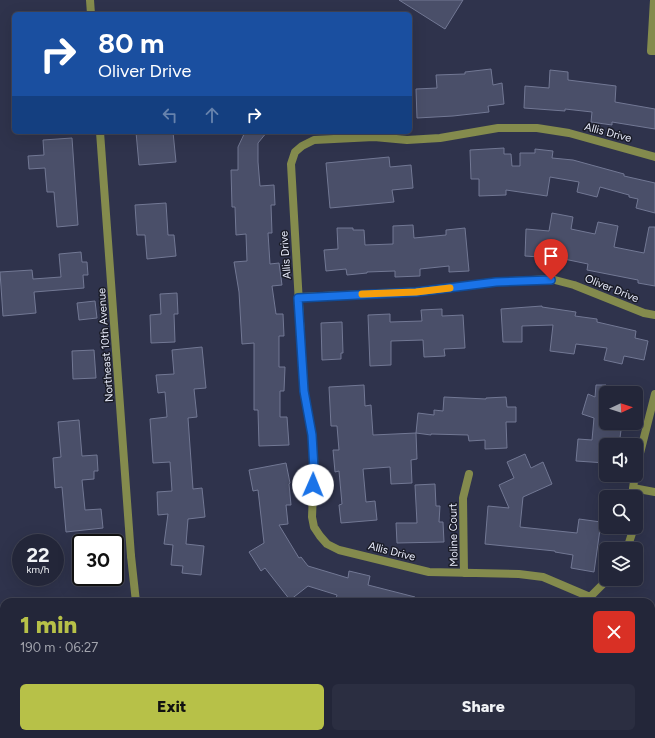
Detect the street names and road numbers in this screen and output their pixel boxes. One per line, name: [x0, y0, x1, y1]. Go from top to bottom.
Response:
street label: Allis Drive: [583, 120, 633, 145]
street label: Allis Drive: [277, 231, 294, 279]
street label: Oliver Drive: [583, 272, 641, 305]
street label: Northeast 10th Avenue: [95, 287, 116, 402]
street label: Moline Court: [446, 503, 461, 567]
street label: Allis Drive: [367, 539, 417, 564]

